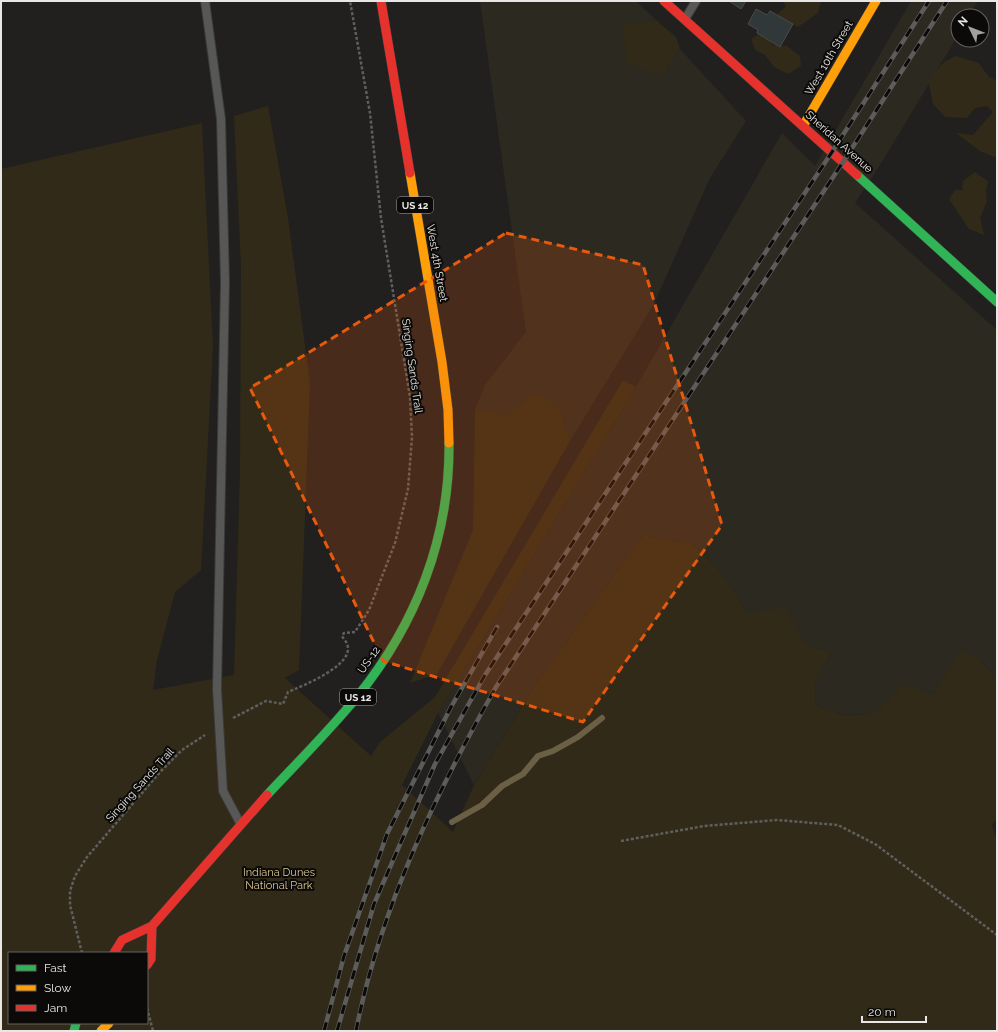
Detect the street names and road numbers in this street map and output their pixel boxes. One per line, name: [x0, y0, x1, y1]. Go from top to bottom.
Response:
street label: West 10th Street: [802, 18, 856, 98]
street label: Sheridan Avenue: [803, 108, 876, 176]
road number: US 12: [397, 197, 433, 213]
street label: West 4th Street: [424, 223, 450, 303]
street label: Singing Sands Trail: [399, 318, 425, 414]
street label: US-12: [355, 644, 383, 676]
road number: US 12: [340, 689, 376, 705]
street label: Singing Sands Trail: [103, 745, 177, 825]

